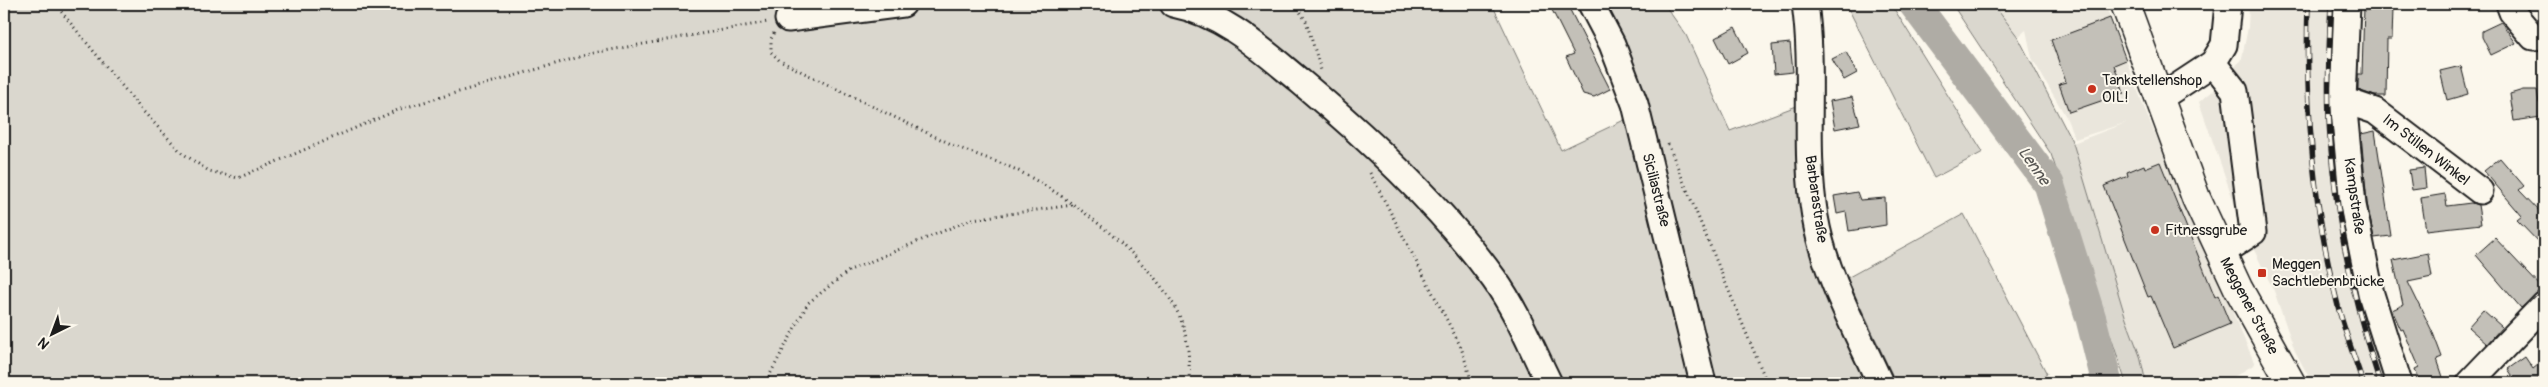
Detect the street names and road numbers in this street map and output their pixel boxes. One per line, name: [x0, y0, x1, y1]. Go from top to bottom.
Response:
street label: Im Stillen Winkel: [2379, 110, 2473, 190]
street label: Siciliastraße: [1638, 151, 1675, 230]
street label: Barbarastraße: [1800, 154, 1832, 245]
street label: Kampstraße: [2339, 157, 2369, 236]
street label: Meggener Straße: [2215, 254, 2283, 358]

